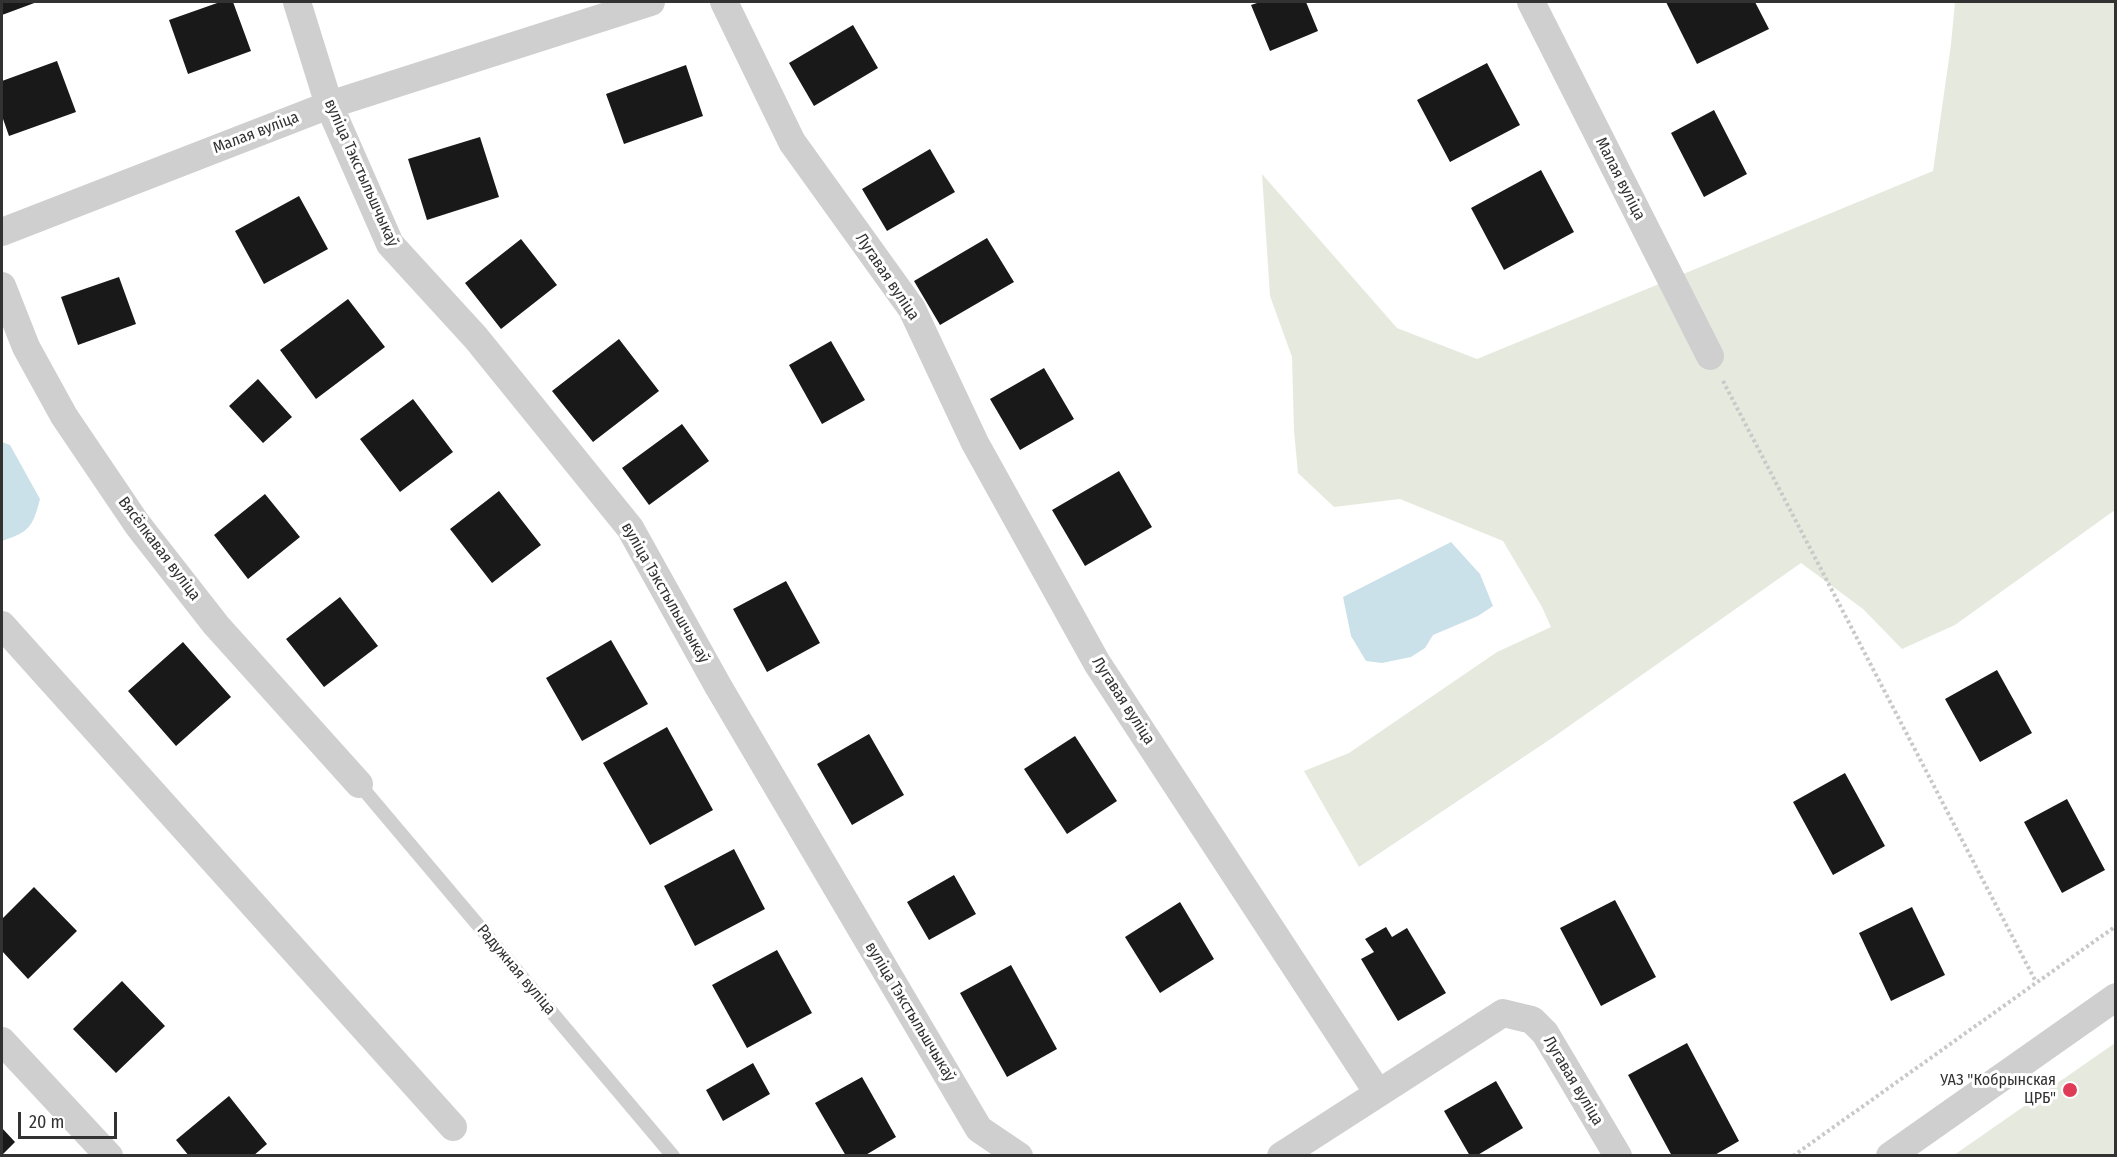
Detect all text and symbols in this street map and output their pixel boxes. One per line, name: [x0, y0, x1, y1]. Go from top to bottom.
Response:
street label: вуліца Тэкстыльшчыкаў: [320, 96, 402, 250]
street label: Малая вуліца: [210, 108, 302, 158]
street label: Малая вуліца: [1591, 134, 1649, 224]
street label: Лугавая вуліца: [851, 230, 923, 324]
street label: Вясёлкавая вуліца: [114, 493, 204, 605]
street label: вуліца Тэкстыльшчыкаў: [617, 519, 713, 667]
street label: Лугавая вуліца: [1088, 654, 1158, 748]
street label: Радужная вуліца: [473, 921, 559, 1019]
street label: вуліца Тэкстыльшчыкаў: [861, 939, 959, 1085]
street label: Лугавая вуліца: [1539, 1033, 1607, 1129]
place label: УАЗ "Кобрынская ЦРБ": [1940, 1071, 2056, 1109]
marker: УАЗ "Кобрынская ЦРБ": [2061, 1081, 2079, 1099]
scale bar: [21, 1100, 120, 1138]
text: 20 m: [29, 1111, 64, 1133]

